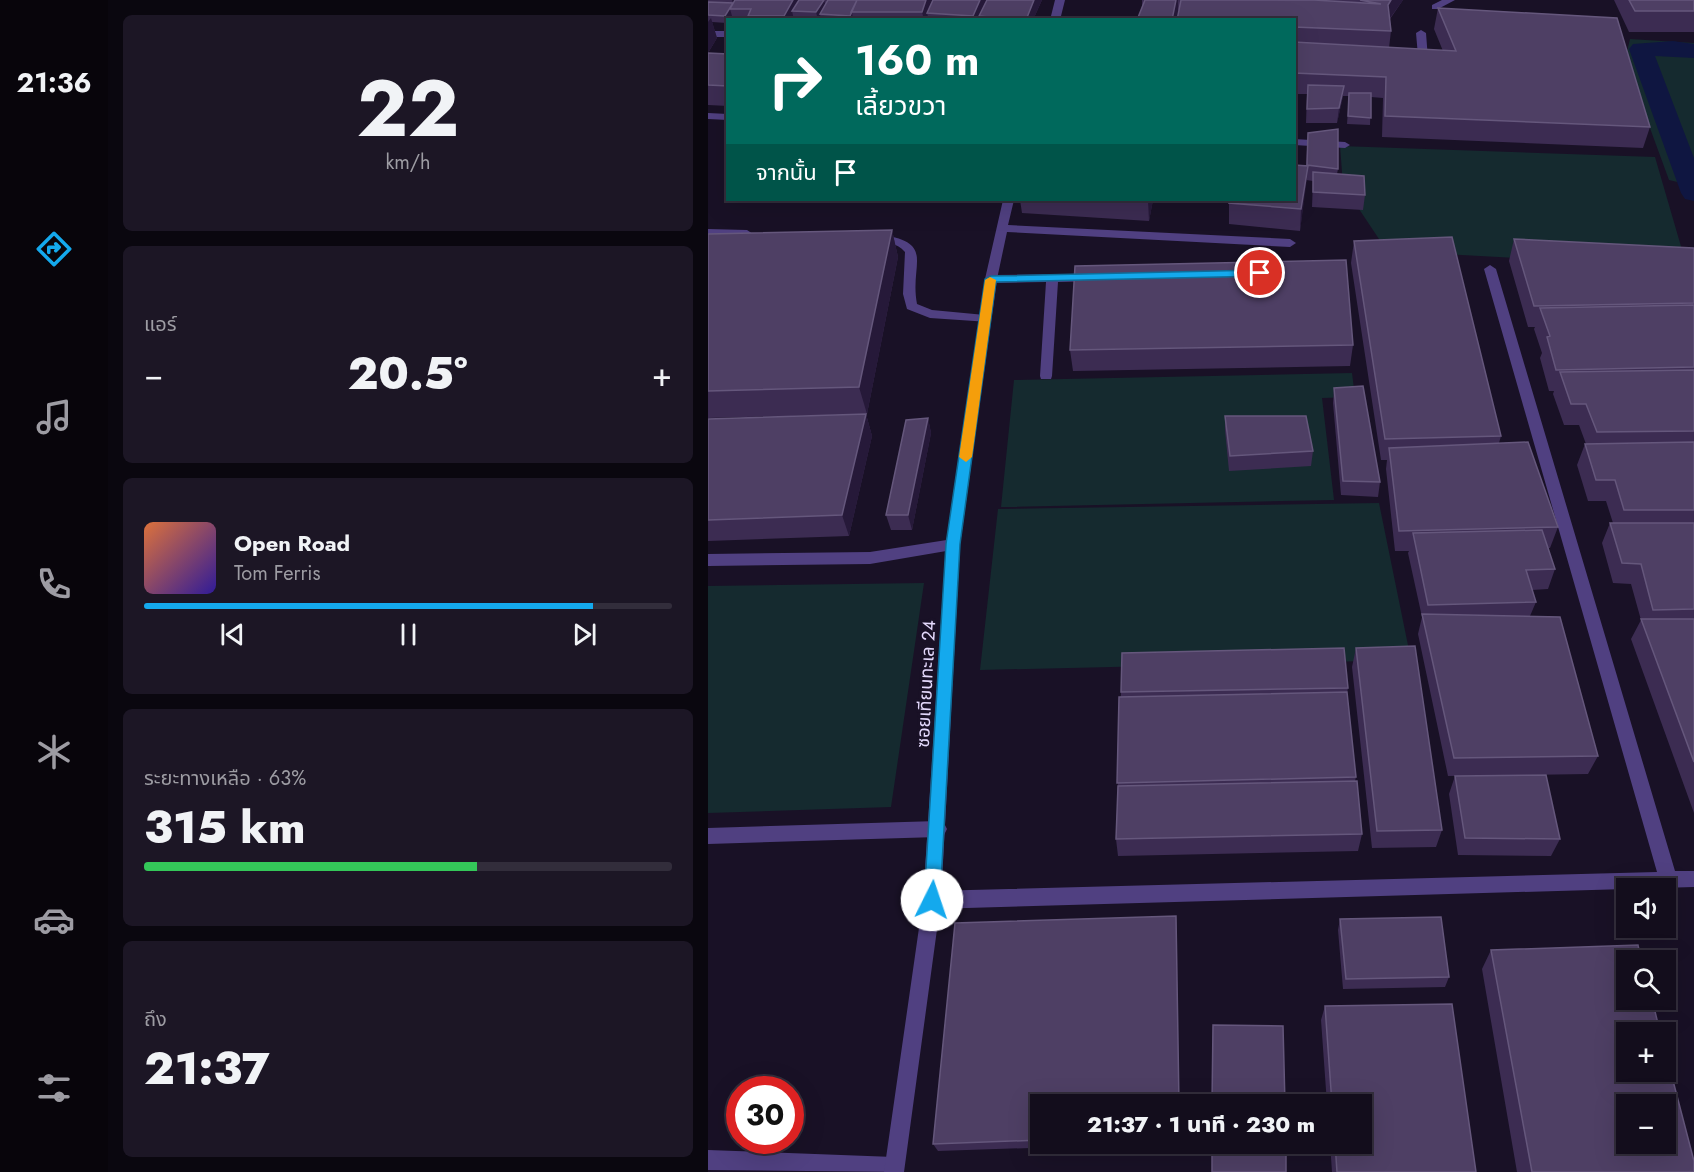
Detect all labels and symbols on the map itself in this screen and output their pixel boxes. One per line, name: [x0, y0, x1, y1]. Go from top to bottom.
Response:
pin: [1234, 247, 1285, 298]
street label: ซอยเทียนทะเล 24: [910, 620, 942, 748]
position arrow: [900, 868, 964, 932]
speed limit sign: 30: [726, 1076, 804, 1154]

